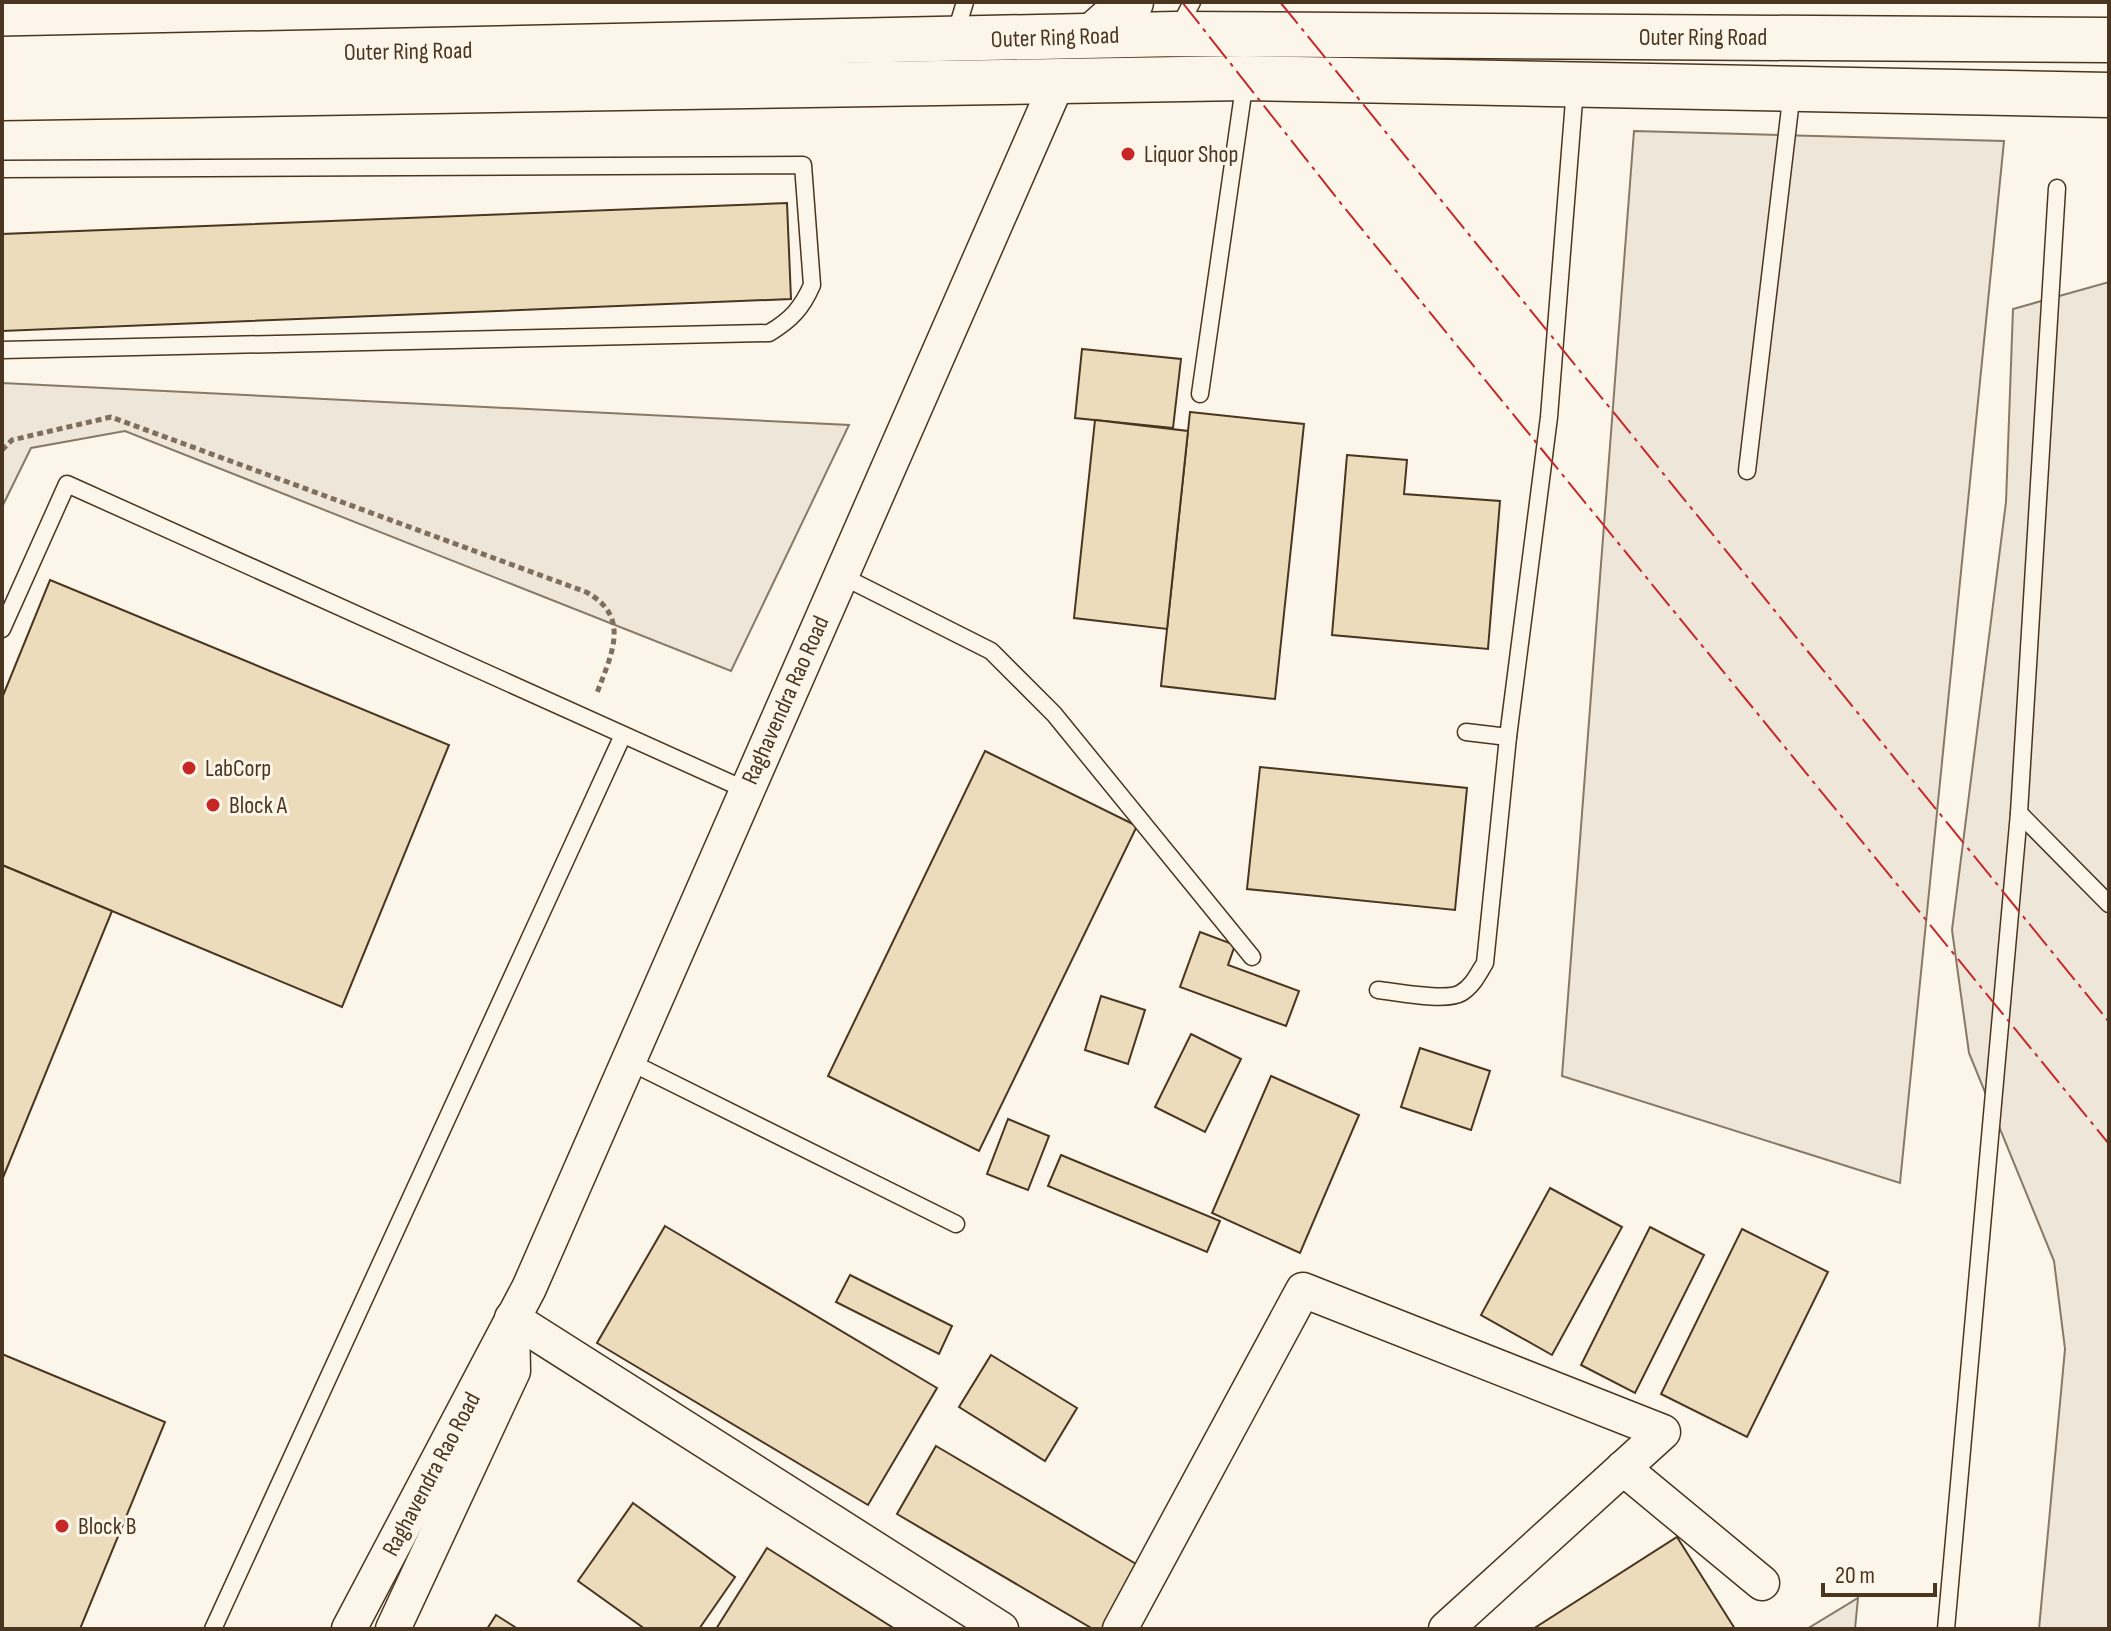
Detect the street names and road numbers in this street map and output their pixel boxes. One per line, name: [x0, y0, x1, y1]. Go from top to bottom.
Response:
street label: Outer Ring Road: [990, 21, 1120, 54]
street label: Outer Ring Road: [1639, 23, 1767, 52]
street label: Outer Ring Road: [343, 36, 473, 67]
street label: Raghavendra Rao Road: [735, 611, 836, 789]
street label: Raghavendra Rao Road: [376, 1387, 487, 1561]

